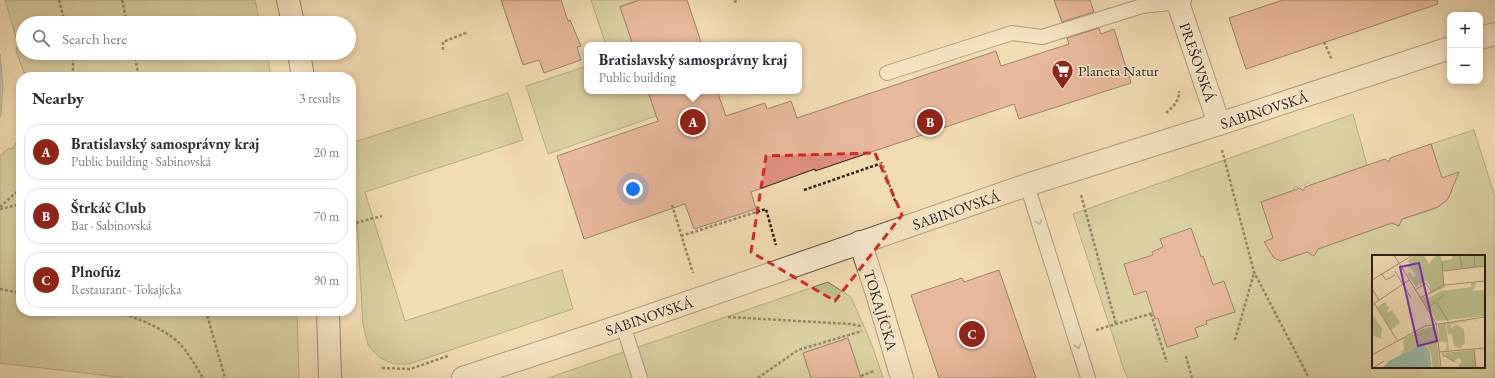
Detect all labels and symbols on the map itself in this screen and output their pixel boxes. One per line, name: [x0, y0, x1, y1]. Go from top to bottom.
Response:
street label: PREŠOVSKÁ: [1176, 20, 1221, 105]
supermarket icon: Planeta Natur: [1049, 57, 1075, 90]
place label: Planeta Natur: [1078, 61, 1159, 80]
street label: SABINOVSKÁ: [1218, 87, 1311, 133]
pin: A: [680, 107, 706, 137]
pin: B: [917, 107, 943, 137]
your location: [623, 179, 643, 199]
street label: SABINOVSKÁ: [910, 186, 1003, 234]
one-way arrow: [1034, 218, 1043, 225]
inset map: [1372, 255, 1485, 368]
street label: TOKAJÍCKA: [860, 267, 902, 353]
street label: SABINOVSKÁ: [603, 292, 696, 340]
pin: C: [959, 319, 985, 349]
one-way arrow: [1073, 343, 1082, 350]

